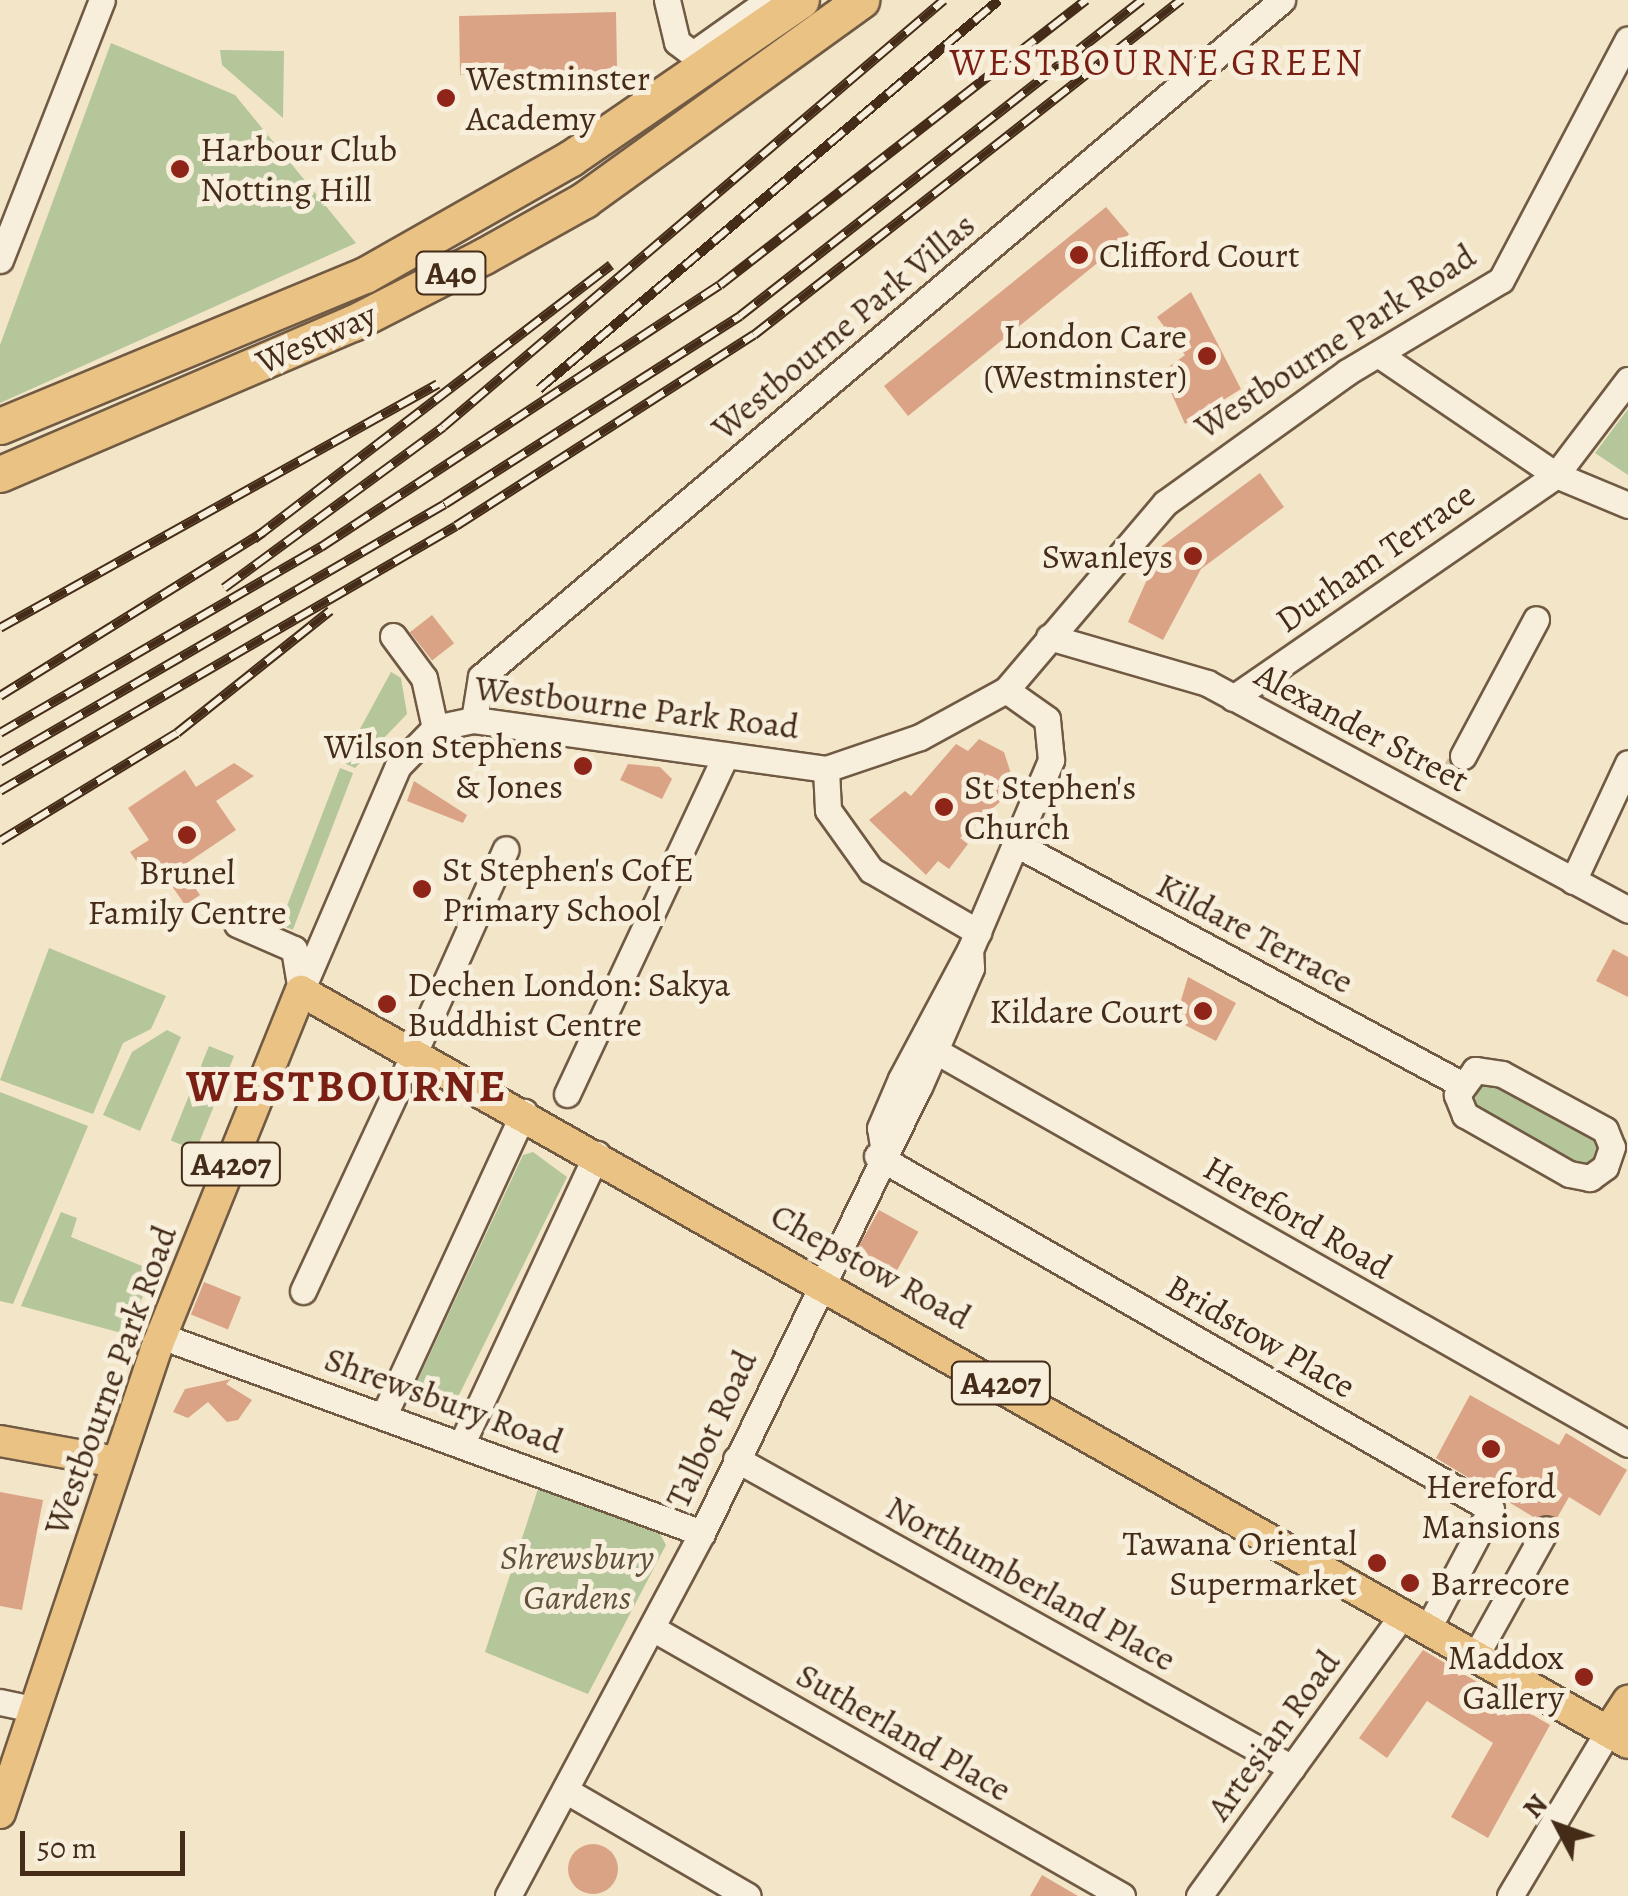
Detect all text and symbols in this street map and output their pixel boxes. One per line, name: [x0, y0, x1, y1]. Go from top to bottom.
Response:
district label: WESTBOURNE GREEN: [950, 40, 1364, 86]
place label: Westminster Academy: [466, 57, 650, 139]
marker: Westminster Academy: [435, 87, 457, 109]
place label: Harbour Club Notting Hill: [200, 128, 397, 210]
marker: Harbour Club Notting Hill: [169, 158, 191, 180]
street label: Westbourne Park Villas: [703, 204, 983, 448]
place label: Clifford Court: [1099, 234, 1299, 276]
street label: Westbourne Park Road: [1187, 235, 1483, 447]
marker: Clifford Court: [1068, 244, 1090, 266]
road number: A40: [414, 246, 488, 300]
street label: Westway: [250, 293, 382, 383]
place label: London Care (Westminster): [984, 315, 1187, 397]
marker: London Care (Westminster): [1196, 345, 1218, 367]
street label: Durham Terrace: [1267, 473, 1483, 641]
place label: Swanleys: [1042, 535, 1173, 577]
marker: Swanleys: [1182, 545, 1204, 567]
street label: Alexander Street: [1248, 653, 1476, 801]
street label: Westbourne Park Road: [473, 666, 801, 748]
place label: Wilson Stephens & Jones: [324, 725, 563, 807]
marker: Wilson Stephens & Jones: [572, 755, 594, 777]
place label: St Stephen's Church: [964, 766, 1136, 848]
marker: St Stephen's Church: [933, 796, 955, 818]
marker: Brunel Family Centre: [176, 824, 198, 846]
place label: St Stephen's CofE Primary School: [442, 848, 694, 930]
place label: Brunel Family Centre: [87, 851, 287, 933]
street label: Kildare Terrace: [1150, 864, 1360, 1002]
marker: St Stephen's CofE Primary School: [411, 878, 433, 900]
place label: Dechen London: Sakya Buddhist Centre: [407, 963, 731, 1045]
place label: Kildare Court: [989, 990, 1183, 1032]
marker: Dechen London: Sakya Buddhist Centre: [376, 993, 398, 1015]
marker: Kildare Court: [1192, 1000, 1214, 1022]
district label: WESTBOURNE: [186, 1060, 508, 1114]
road number: A4207: [178, 1137, 284, 1191]
street label: Hereford Road: [1197, 1146, 1399, 1288]
street label: Chepstow Road: [764, 1194, 978, 1338]
street label: Westbourne Park Road: [34, 1220, 186, 1540]
street label: Bridstow Place: [1159, 1265, 1363, 1407]
street label: Shrewsbury Road: [319, 1337, 569, 1463]
street label: Talbot Road: [656, 1344, 766, 1514]
road number: A4207: [948, 1356, 1054, 1410]
marker: Hereford Mansions: [1480, 1438, 1502, 1460]
place label: Hereford Mansions: [1421, 1465, 1561, 1547]
street label: Northumberland Place: [879, 1486, 1183, 1680]
place label: Tawana Oriental Supermarket: [1122, 1522, 1357, 1604]
park label: Shrewsbury Gardens: [500, 1536, 654, 1618]
marker: Tawana Oriental Supermarket: [1366, 1552, 1388, 1574]
place label: Barrecore: [1430, 1562, 1570, 1604]
marker: Barrecore: [1399, 1572, 1421, 1594]
place label: Maddox Gallery: [1447, 1636, 1564, 1718]
street label: Artesian Road: [1197, 1642, 1349, 1828]
street label: Sutherland Place: [789, 1654, 1019, 1810]
marker: Maddox Gallery: [1573, 1666, 1595, 1688]
north arrow: [1508, 1776, 1608, 1876]
text: N: [1514, 1786, 1556, 1826]
scale bar: [25, 1811, 190, 1873]
text: 50 m: [37, 1828, 97, 1868]

